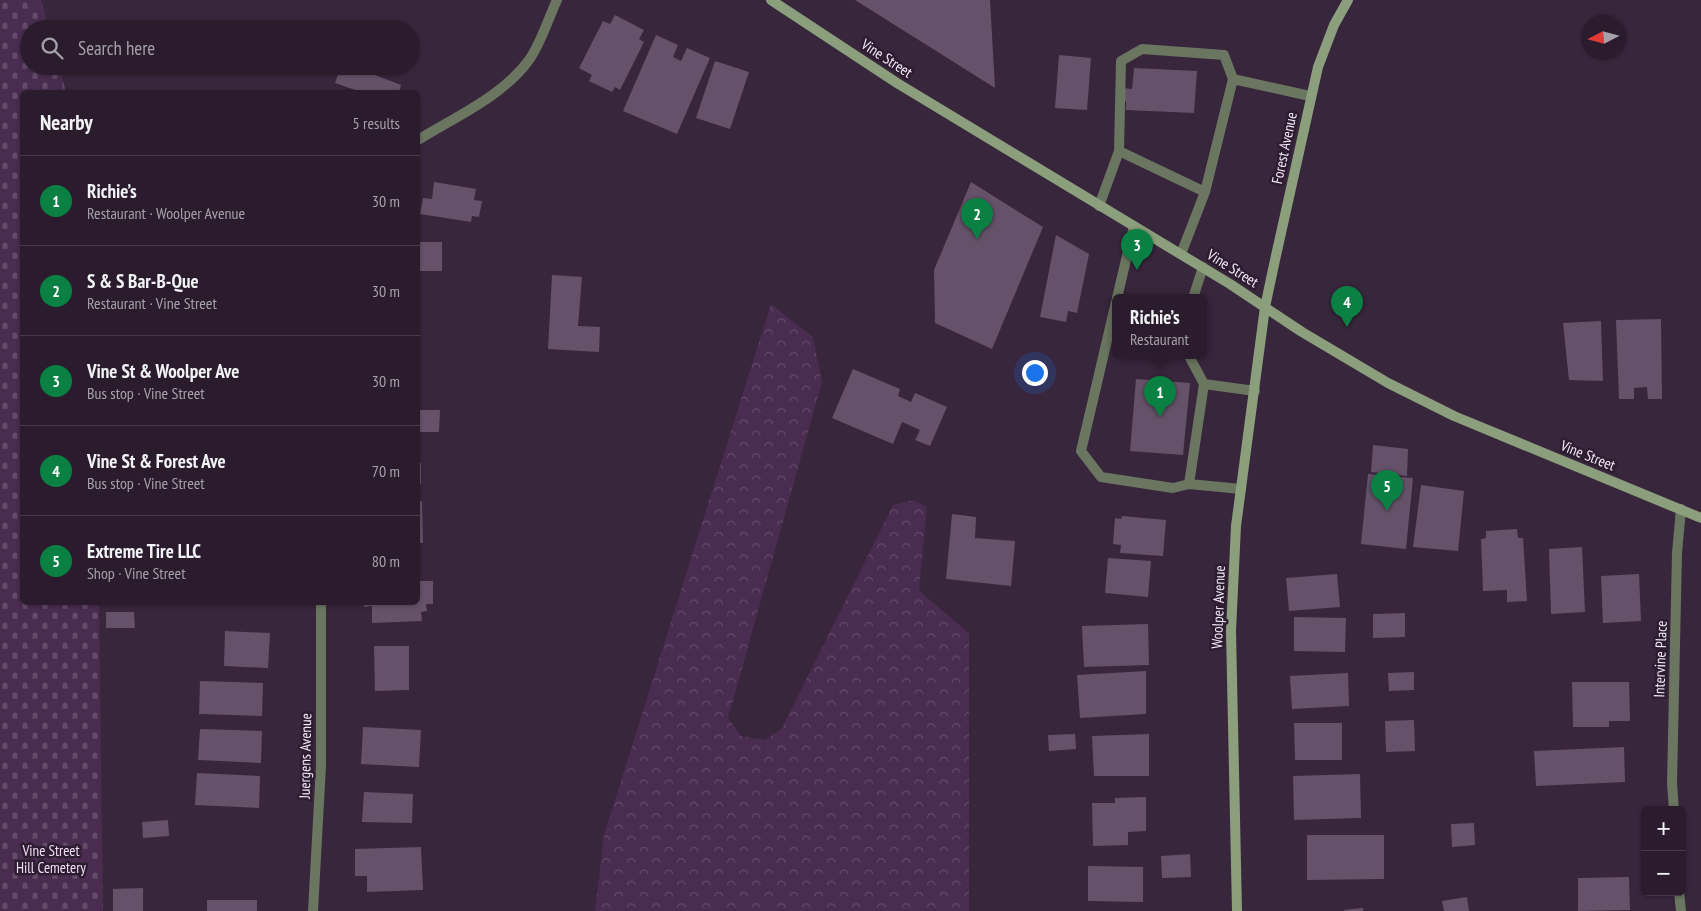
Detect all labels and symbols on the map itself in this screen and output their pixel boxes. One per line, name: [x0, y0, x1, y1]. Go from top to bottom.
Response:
north arrow: [1581, 15, 1626, 60]
street label: Vine Street: [857, 34, 916, 82]
street label: Forest Avenue: [1267, 110, 1301, 186]
pin: 2: [961, 198, 993, 239]
pin: 3: [1121, 229, 1153, 270]
street label: Vine Street: [1203, 244, 1262, 291]
pin: 4: [1331, 286, 1363, 327]
your location: [1022, 360, 1048, 386]
pin: 1: [1144, 376, 1176, 417]
street label: Vine Street: [1557, 435, 1618, 475]
pin: 5: [1371, 470, 1403, 511]
street label: Woolper Avenue: [1207, 565, 1229, 649]
street label: Intervine Place: [1649, 620, 1671, 698]
street label: Juergens Avenue: [295, 713, 315, 800]
park label: Vine Street Hill Cemetery: [16, 841, 86, 877]

